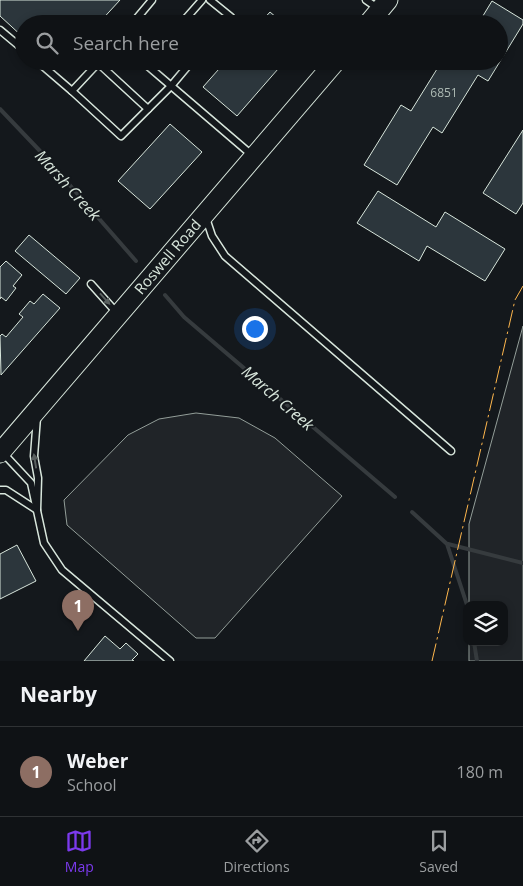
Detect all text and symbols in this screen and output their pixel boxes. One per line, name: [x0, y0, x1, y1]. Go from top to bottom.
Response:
search box: [15, 15, 508, 70]
icon: search: [33, 29, 61, 57]
text: Search here: [73, 30, 179, 56]
house number: 6851: [430, 84, 458, 101]
water label: Marsh Creek: [30, 145, 107, 226]
street label: Roswell Road: [129, 215, 205, 298]
one-way arrow: [99, 293, 111, 305]
your location: [242, 316, 268, 342]
water label: March Creek: [237, 361, 320, 436]
one-way arrow: [31, 453, 39, 469]
pin: 1: [62, 590, 94, 631]
map controls: [463, 601, 508, 646]
button: layers: [463, 601, 508, 646]
text: Nearby: [20, 680, 97, 708]
text: Weber: [67, 748, 128, 774]
text: 1: [31, 761, 41, 783]
text: 180 m: [457, 761, 503, 783]
text: School: [67, 774, 117, 796]
tab: Map: [65, 827, 94, 876]
tab: Directions: [223, 827, 290, 876]
tab: Saved: [419, 827, 458, 876]

